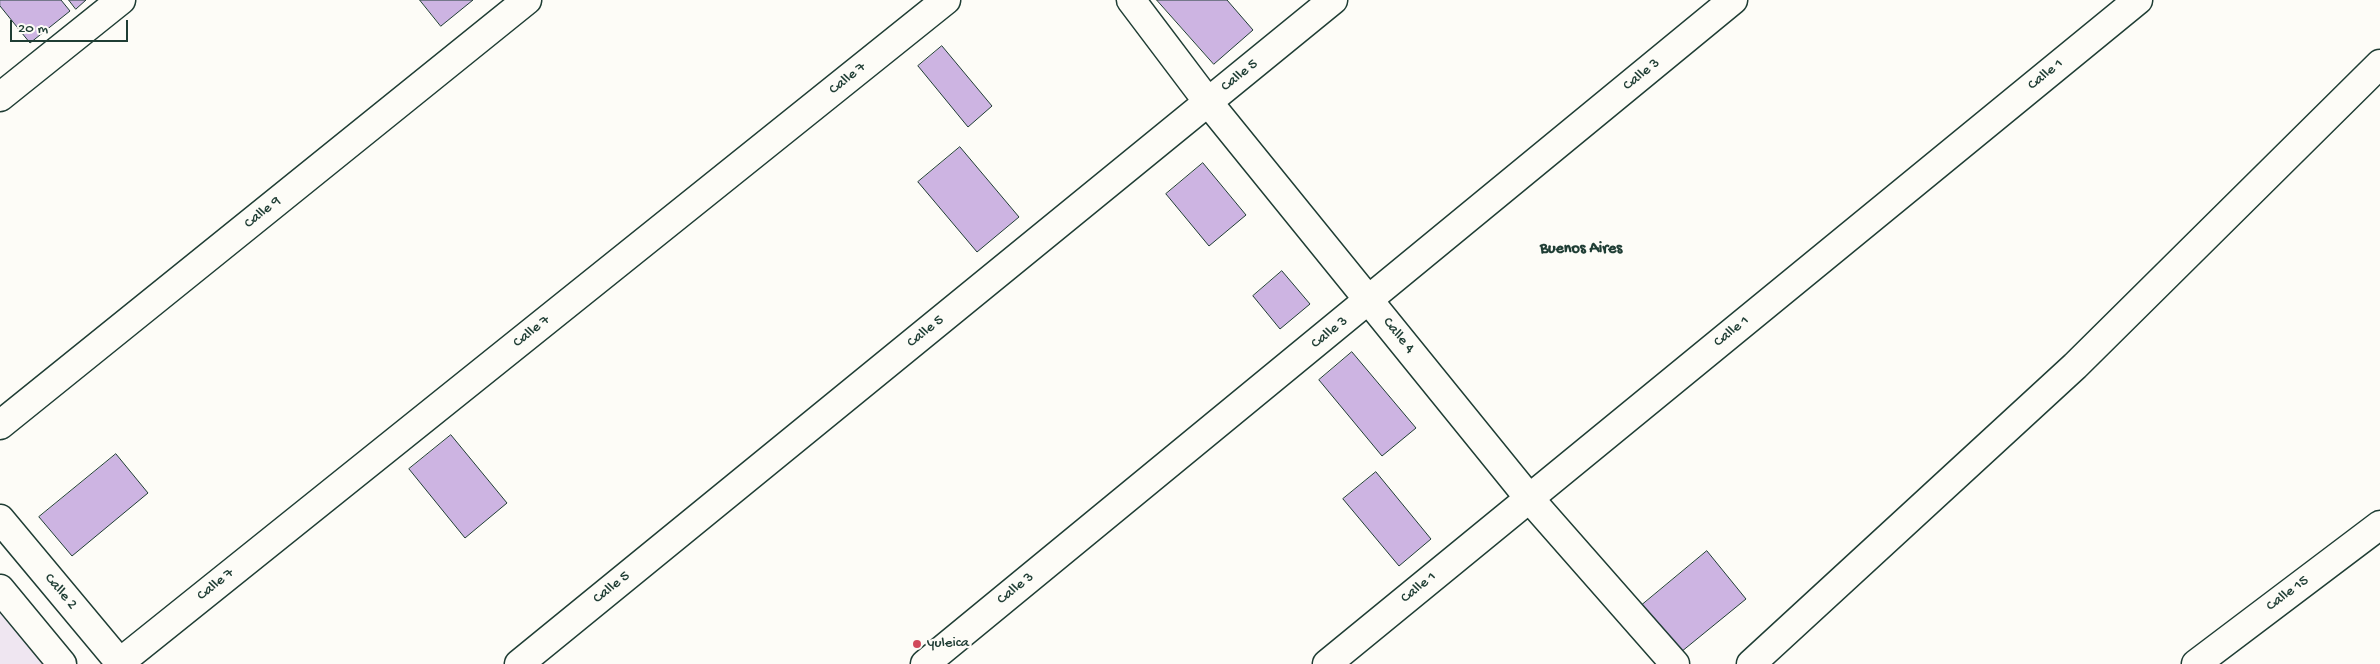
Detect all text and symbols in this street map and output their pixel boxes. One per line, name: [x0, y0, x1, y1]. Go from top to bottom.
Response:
scale bar: [12, 10, 130, 42]
text: 20 m: [18, 20, 48, 38]
street label: Calle 3: [1620, 55, 1664, 95]
street label: Calle 1: [2025, 55, 2067, 95]
street label: Calle 5: [1218, 56, 1262, 96]
street label: Calle 7: [826, 59, 870, 99]
street label: Calle 9: [241, 193, 285, 233]
district label: Buenos Aires: [1540, 240, 1622, 260]
street label: Calle 7: [510, 312, 554, 352]
street label: Calle 5: [904, 312, 948, 352]
street label: Calle 1: [1711, 312, 1753, 352]
street label: Calle 3: [1308, 313, 1352, 353]
street label: Calle 4: [1378, 314, 1418, 358]
street label: Calle 7: [194, 565, 238, 605]
street label: Calle 5: [590, 568, 634, 608]
street label: Calle 1: [1398, 568, 1440, 608]
street label: Calle 3: [994, 569, 1038, 609]
street label: Calle 2: [40, 570, 80, 614]
street label: Calle 15: [2263, 572, 2313, 616]
place label: yuleica: [927, 635, 969, 653]
marker: yuleica: [911, 638, 923, 650]

